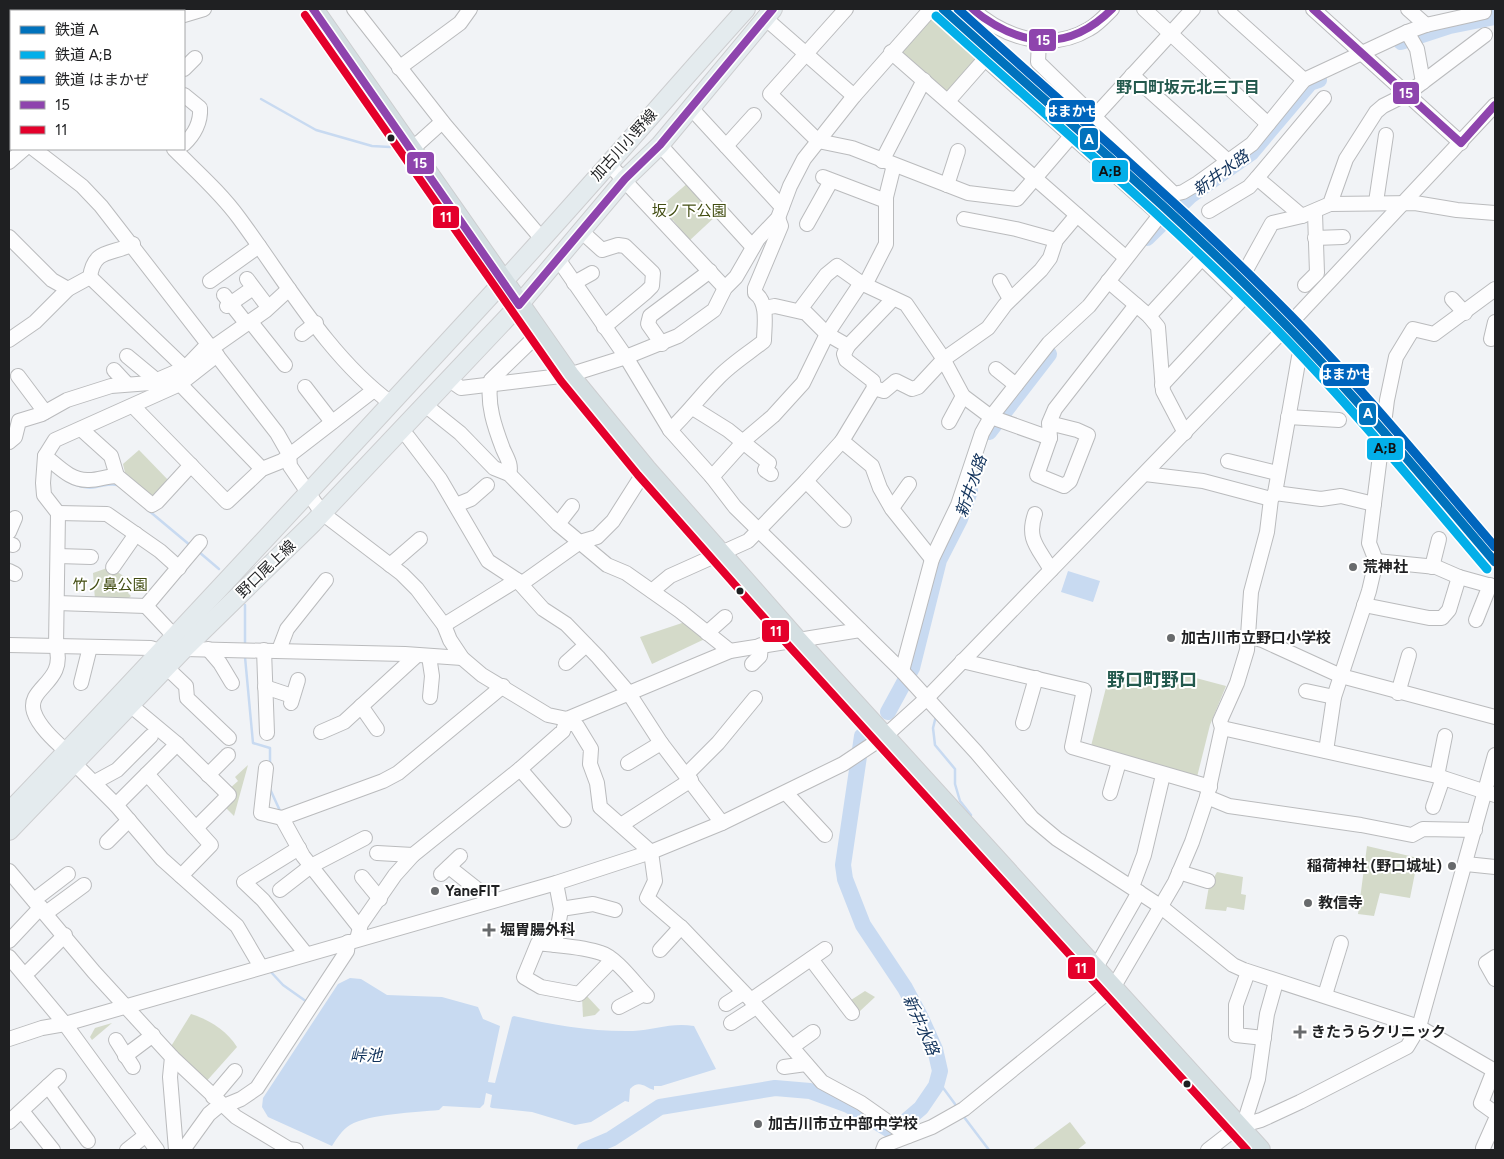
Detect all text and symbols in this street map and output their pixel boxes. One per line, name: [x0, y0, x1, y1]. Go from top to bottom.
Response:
legend: [10, 10, 185, 150]
text: 鉄道 A: [55, 21, 99, 39]
line badge: 15: [1028, 28, 1057, 52]
text: 15: [1036, 32, 1050, 49]
text: 鉄道 A;B: [55, 46, 112, 64]
text: 鉄道 はまかぜ: [55, 71, 149, 89]
district label: 野口町坂元北三丁目: [1116, 78, 1260, 97]
line badge: 15: [1392, 81, 1420, 105]
text: 15: [1399, 85, 1413, 102]
text: 15: [55, 96, 70, 114]
line badge: はまかぜ: [1048, 99, 1096, 123]
text: はまかぜ: [1044, 103, 1100, 120]
street label: 加古川小野線: [587, 106, 661, 184]
text: 11: [55, 121, 67, 139]
line badge: A: [1079, 127, 1099, 151]
text: A: [1084, 131, 1094, 148]
unlabelled marker: [386, 133, 396, 143]
water label: 新井水路: [1190, 145, 1254, 199]
line badge: 15: [406, 151, 435, 175]
text: 15: [413, 155, 427, 172]
line badge: A;B: [1091, 159, 1129, 183]
text: A;B: [1099, 163, 1122, 180]
park label: 坂ノ下公園: [651, 202, 727, 220]
line badge: 11: [432, 205, 460, 229]
text: 11: [440, 209, 452, 226]
line badge: はまかぜ: [1322, 363, 1370, 387]
text: はまかぜ: [1318, 366, 1374, 383]
line badge: A: [1358, 402, 1377, 426]
text: A: [1363, 405, 1373, 422]
line badge: A;B: [1366, 437, 1404, 461]
text: A;B: [1374, 440, 1397, 457]
water label: 新井水路: [952, 451, 991, 519]
street label: 野口尾上線: [233, 536, 299, 602]
place label: 荒神社: [1363, 558, 1408, 576]
marker: 荒神社: [1347, 561, 1359, 573]
park label: 竹ノ鼻公園: [72, 576, 148, 594]
unlabelled marker: [735, 586, 745, 596]
line badge: 11: [761, 619, 790, 643]
text: 11: [770, 623, 782, 640]
place label: 加古川市立野口小学校: [1181, 629, 1331, 647]
marker: 加古川市立野口小学校: [1165, 632, 1177, 644]
district label: 野口町野口: [1107, 669, 1197, 691]
place label: 稲荷神社 (野口城址): [1307, 857, 1442, 875]
marker: 稲荷神社 (野口城址): [1446, 860, 1458, 872]
place label: YaneFIT: [445, 882, 500, 900]
marker: YaneFIT: [429, 885, 441, 897]
place label: 教信寺: [1318, 894, 1363, 912]
marker: 教信寺: [1302, 897, 1314, 909]
place label: 堀胃腸外科: [500, 921, 575, 939]
marker: 堀胃腸外科: [482, 923, 496, 937]
line badge: 11: [1067, 956, 1096, 980]
text: 11: [1075, 960, 1087, 977]
water label: 新井水路: [899, 992, 944, 1060]
place label: きたうらクリニック: [1311, 1023, 1446, 1041]
marker: きたうらクリニック: [1293, 1025, 1307, 1039]
water label: 峠池: [350, 1046, 384, 1065]
unlabelled marker: [1182, 1079, 1192, 1089]
place label: 加古川市立中部中学校: [768, 1115, 918, 1133]
marker: 加古川市立中部中学校: [752, 1118, 764, 1130]

